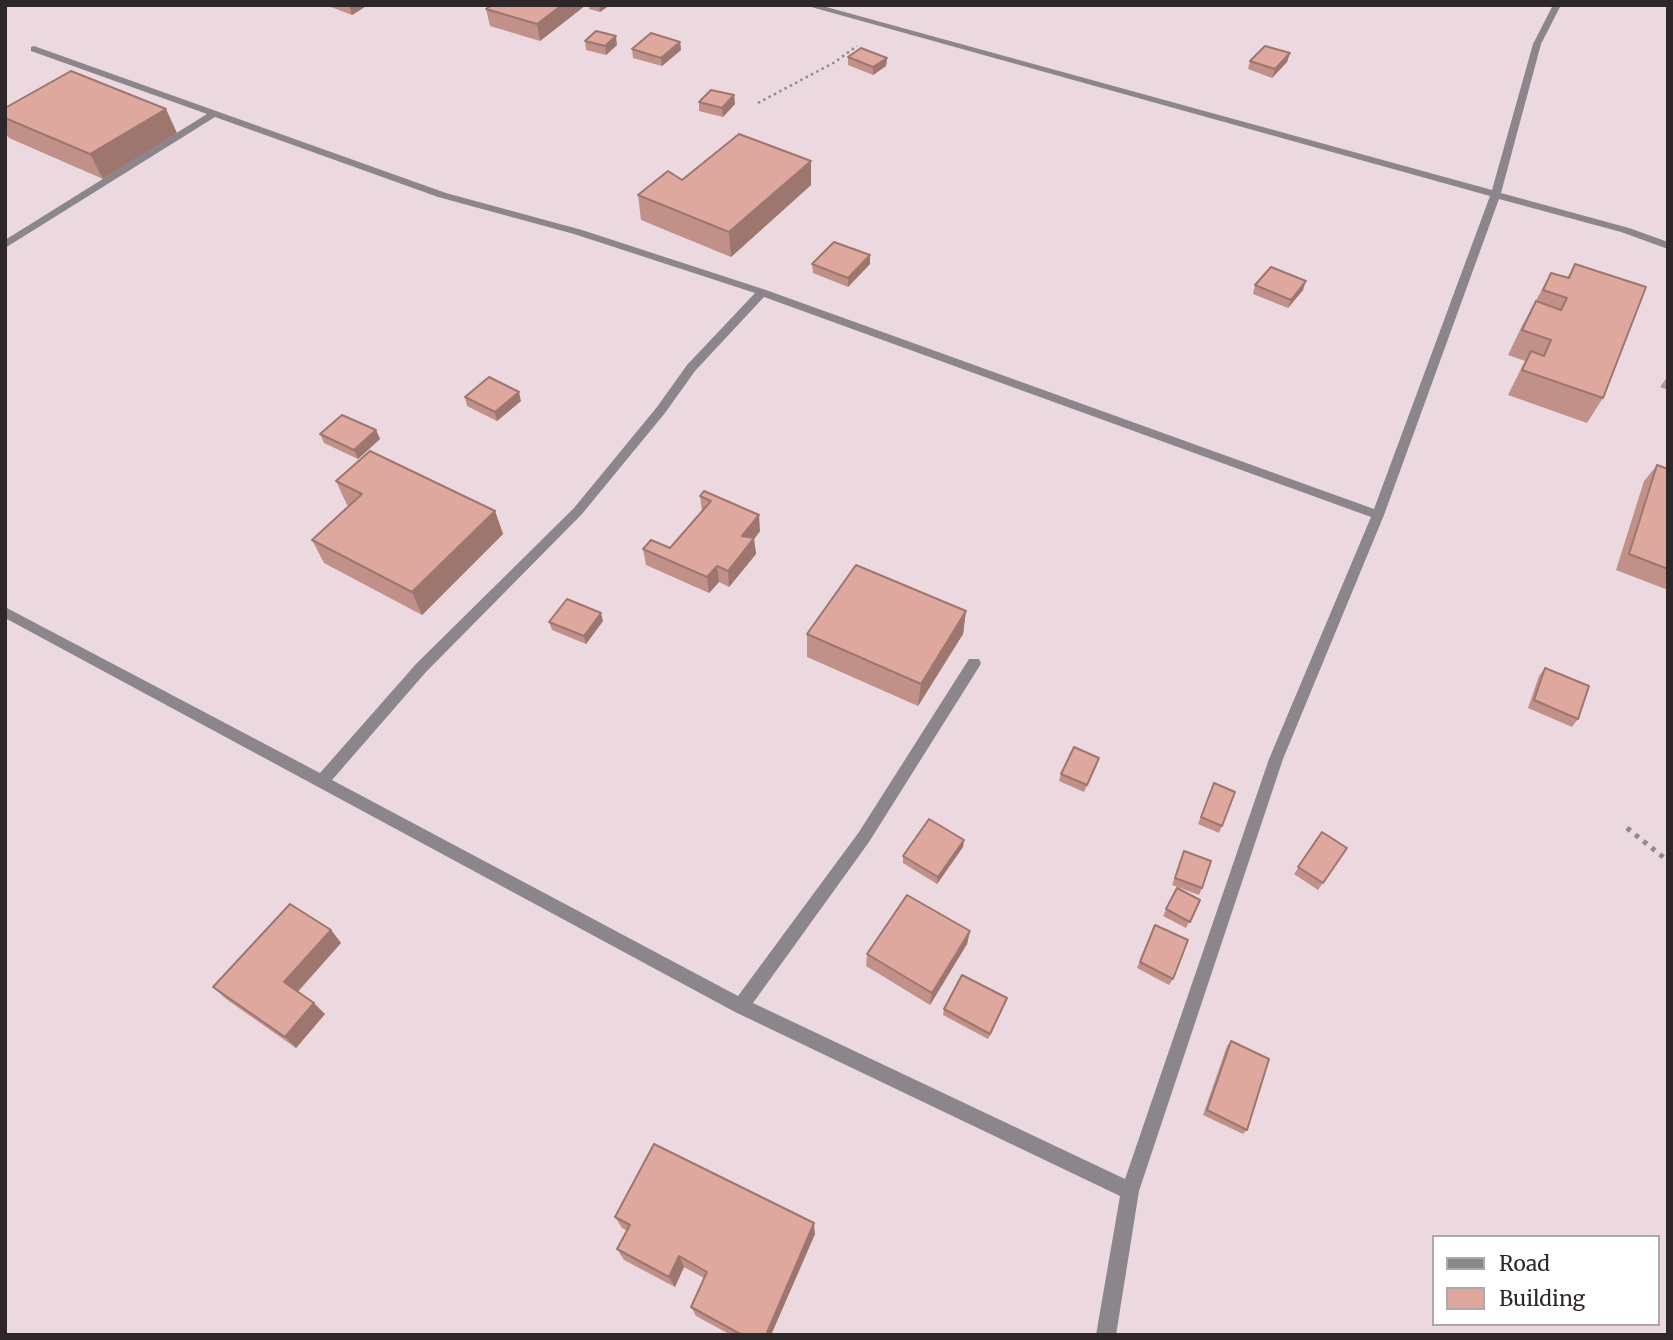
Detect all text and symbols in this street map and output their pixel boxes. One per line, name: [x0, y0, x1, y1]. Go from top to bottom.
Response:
legend: [1432, 1235, 1659, 1326]
text: Road: [1499, 1250, 1550, 1277]
text: Building: [1499, 1285, 1585, 1312]

